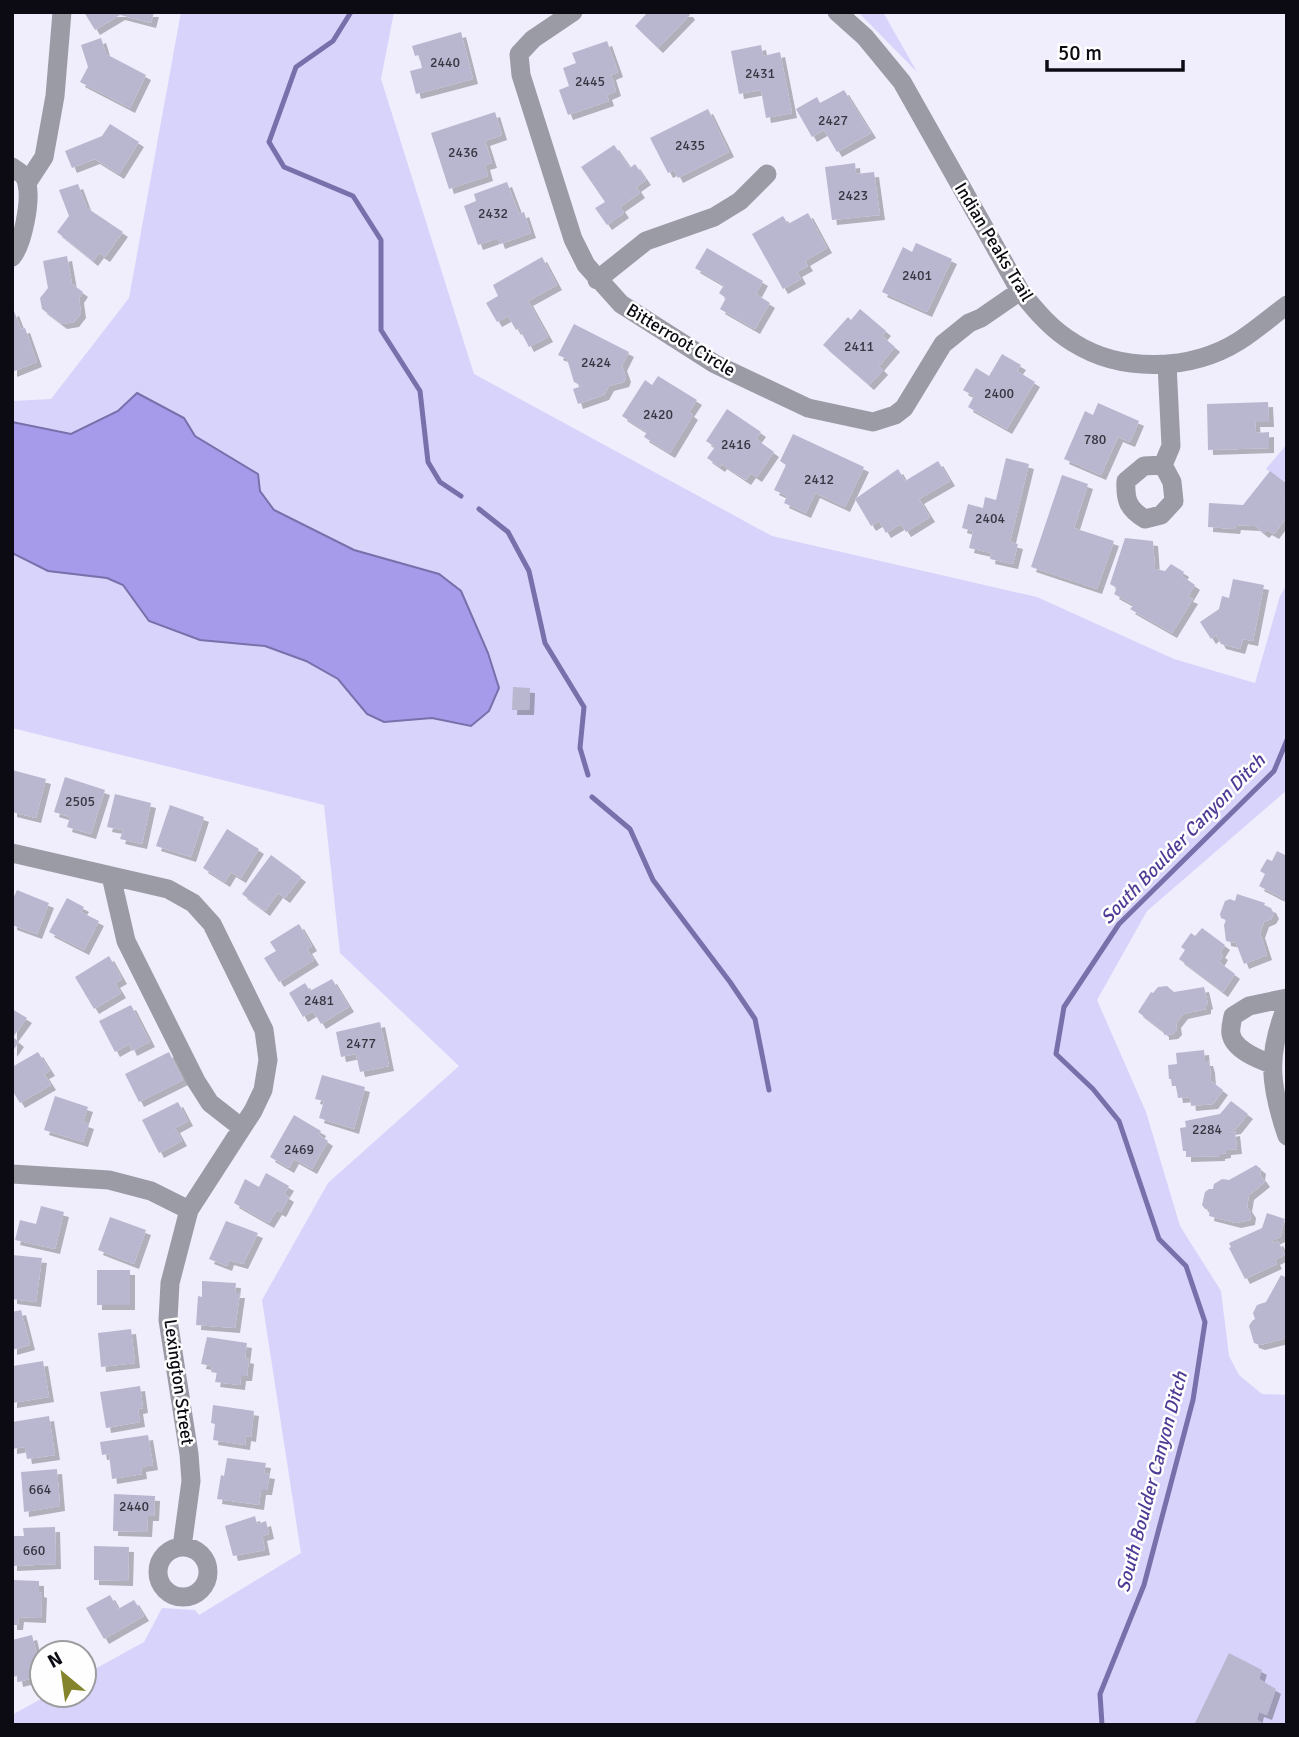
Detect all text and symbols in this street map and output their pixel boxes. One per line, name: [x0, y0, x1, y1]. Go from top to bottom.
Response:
scale bar: [1047, 28, 1184, 72]
text: 50 m: [1058, 40, 1102, 66]
house number: 2440: [430, 54, 460, 71]
house number: 2431: [745, 65, 775, 82]
house number: 2445: [575, 73, 605, 90]
house number: 2427: [818, 112, 848, 129]
house number: 2435: [675, 137, 705, 154]
house number: 2436: [448, 144, 478, 161]
street label: Indian Peaks Trail: [950, 179, 1038, 305]
house number: 2423: [838, 187, 868, 204]
house number: 2432: [478, 205, 508, 222]
house number: 2401: [902, 267, 932, 284]
street label: Bitterroot Circle: [622, 299, 740, 381]
house number: 2411: [844, 338, 874, 355]
house number: 2424: [581, 354, 612, 371]
house number: 2400: [984, 385, 1014, 402]
house number: 2420: [643, 406, 673, 423]
house number: 780: [1084, 431, 1106, 448]
house number: 2416: [721, 436, 751, 453]
house number: 2412: [804, 471, 834, 488]
house number: 2404: [975, 510, 1006, 527]
water label: South Boulder Canyon Ditch: [1095, 748, 1271, 929]
house number: 2505: [65, 793, 95, 810]
house number: 2481: [304, 992, 334, 1009]
house number: 2477: [346, 1035, 376, 1052]
house number: 2284: [1192, 1121, 1223, 1138]
house number: 2469: [284, 1141, 314, 1158]
street label: Lexington Street: [159, 1318, 199, 1446]
water label: South Boulder Canyon Ditch: [1111, 1369, 1193, 1595]
house number: 664: [29, 1481, 52, 1498]
house number: 2440: [119, 1498, 149, 1515]
house number: 660: [23, 1542, 45, 1559]
north arrow: [28, 1639, 98, 1709]
text: N: [44, 1646, 67, 1674]

